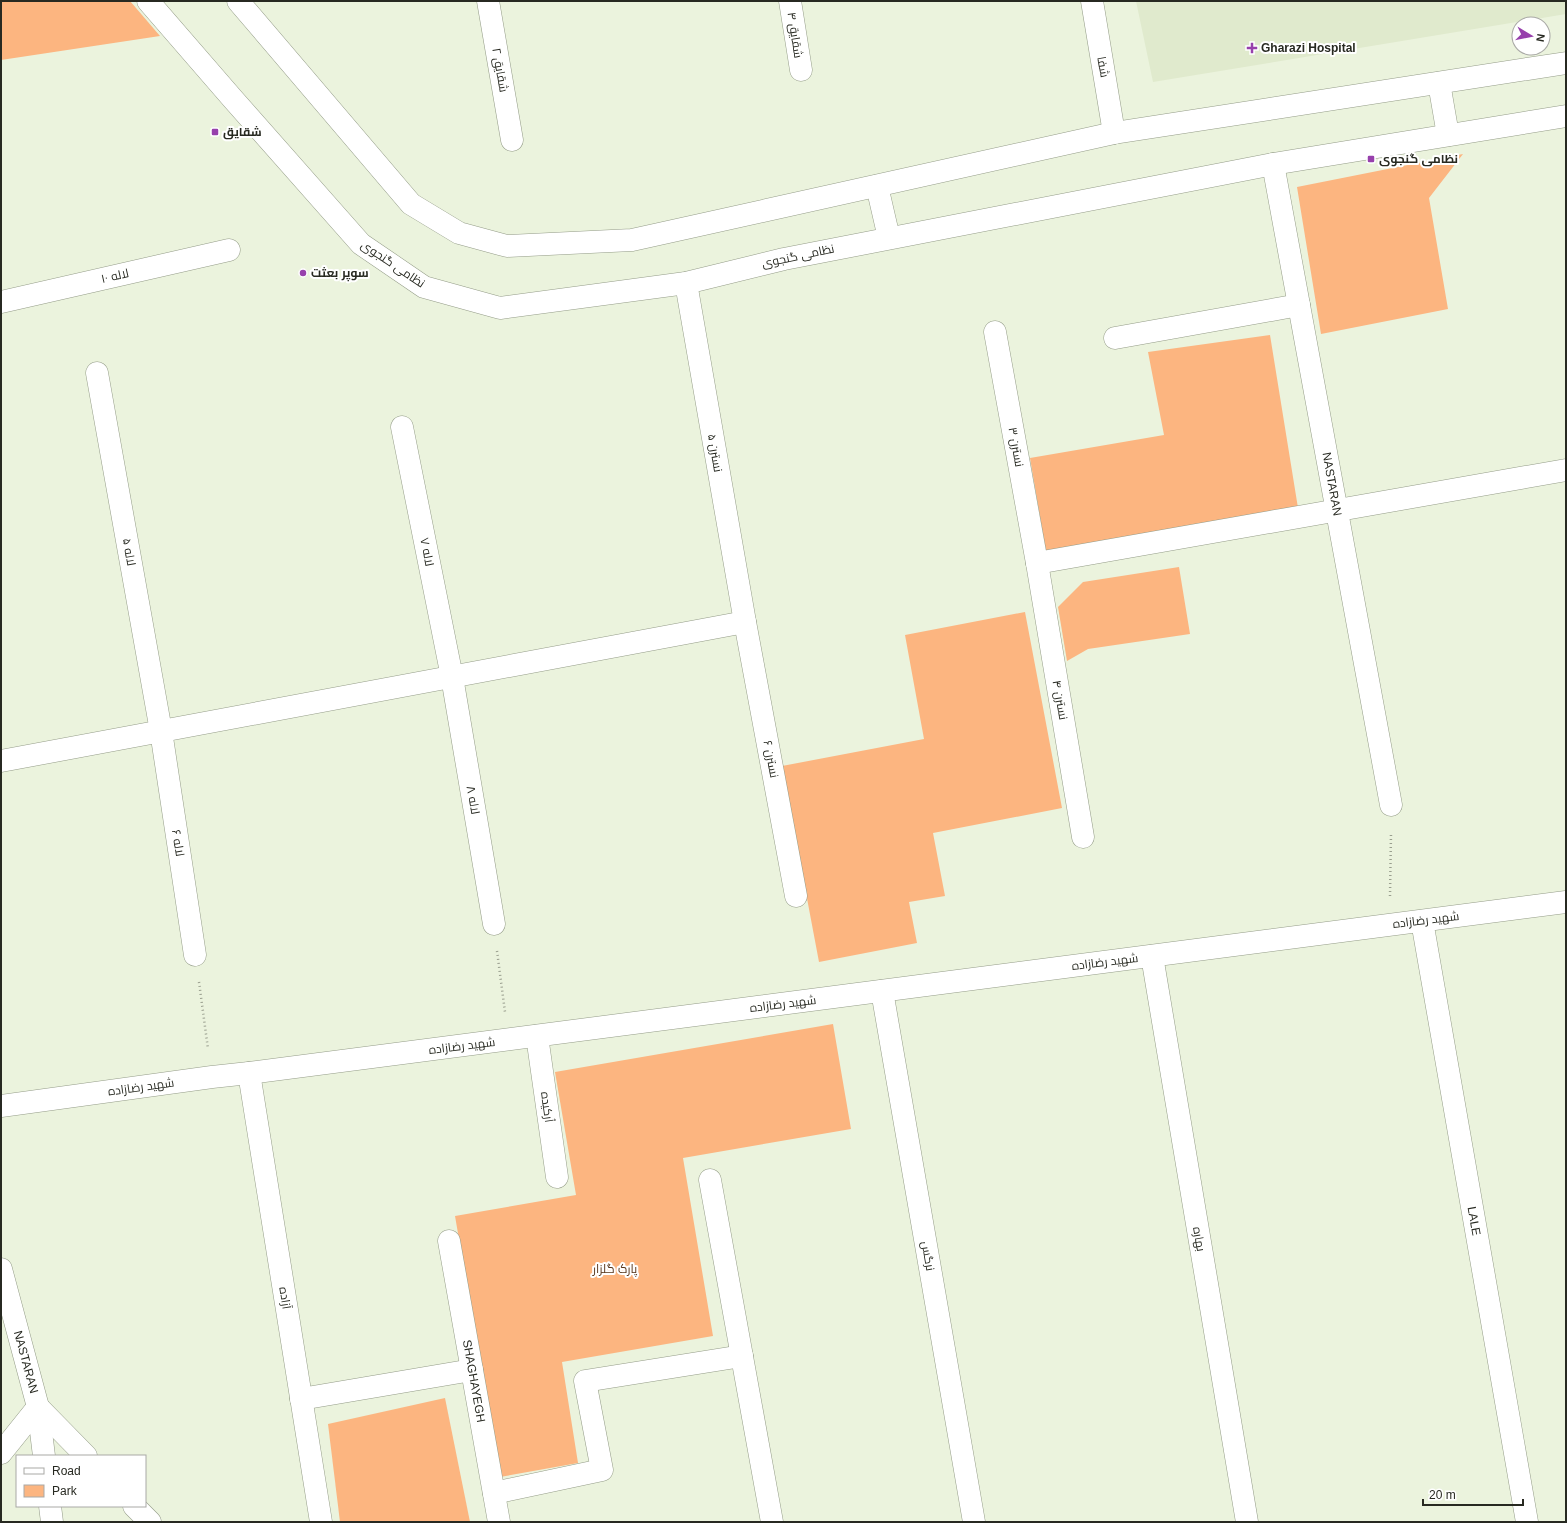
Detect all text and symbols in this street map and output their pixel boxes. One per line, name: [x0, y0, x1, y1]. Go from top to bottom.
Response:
street label: شقایق ۴: [784, 11, 806, 59]
north arrow: [1511, 16, 1551, 56]
text: N: [1534, 33, 1547, 43]
place label: Gharazi Hospital: [1261, 41, 1356, 55]
marker: Gharazi Hospital: [1246, 42, 1258, 54]
street label: شقایق ۲: [489, 47, 511, 93]
street label: شفا: [1094, 55, 1112, 79]
place label: شقایق: [223, 125, 262, 140]
marker: شقایق: [210, 127, 220, 137]
place label: نظامی گنجوی: [1379, 152, 1458, 167]
marker: نظامی گنجوی: [1366, 154, 1376, 164]
street label: نظامی گنجوی: [358, 238, 428, 290]
street label: نظامی گنجوی: [760, 241, 836, 271]
street label: لاله ۱۰: [100, 266, 130, 286]
place label: سوپر بعثت: [311, 266, 369, 282]
marker: سوپر بعثت: [298, 268, 308, 278]
street label: نسترن ۳: [1006, 426, 1026, 468]
street label: نسترن ۵: [705, 433, 725, 473]
street label: NASTARAN: [1320, 451, 1344, 517]
street label: لاله ۵: [120, 537, 138, 567]
street label: لاله ۷: [417, 537, 437, 567]
street label: نسترن ۴: [1050, 679, 1070, 721]
street label: نسترن ۶: [761, 739, 781, 779]
street label: لاله ۸: [464, 785, 482, 815]
street label: لاله ۶: [169, 829, 187, 857]
street label: شهید رضازاده: [1392, 909, 1460, 931]
street label: شهید رضازاده: [1071, 951, 1139, 973]
street label: شهید رضازاده: [749, 993, 817, 1015]
street label: شهید رضازاده: [428, 1035, 496, 1057]
street label: شهید رضازاده: [107, 1075, 175, 1099]
street label: اُرکیده: [538, 1091, 556, 1123]
street label: LALE: [1465, 1205, 1483, 1237]
street label: بهاره: [1190, 1226, 1208, 1252]
street label: نرگس: [919, 1240, 937, 1272]
park label: پارک گلزار: [592, 1262, 638, 1278]
street label: آزاده: [276, 1286, 294, 1311]
street label: NASTARAN: [11, 1329, 41, 1395]
street label: SHAGHAYEGH: [460, 1339, 488, 1423]
legend: [16, 1455, 146, 1507]
text: Road: [52, 1464, 81, 1478]
scale bar: [1423, 1481, 1523, 1507]
text: Park: [52, 1484, 78, 1498]
text: 20 m: [1429, 1488, 1456, 1502]

